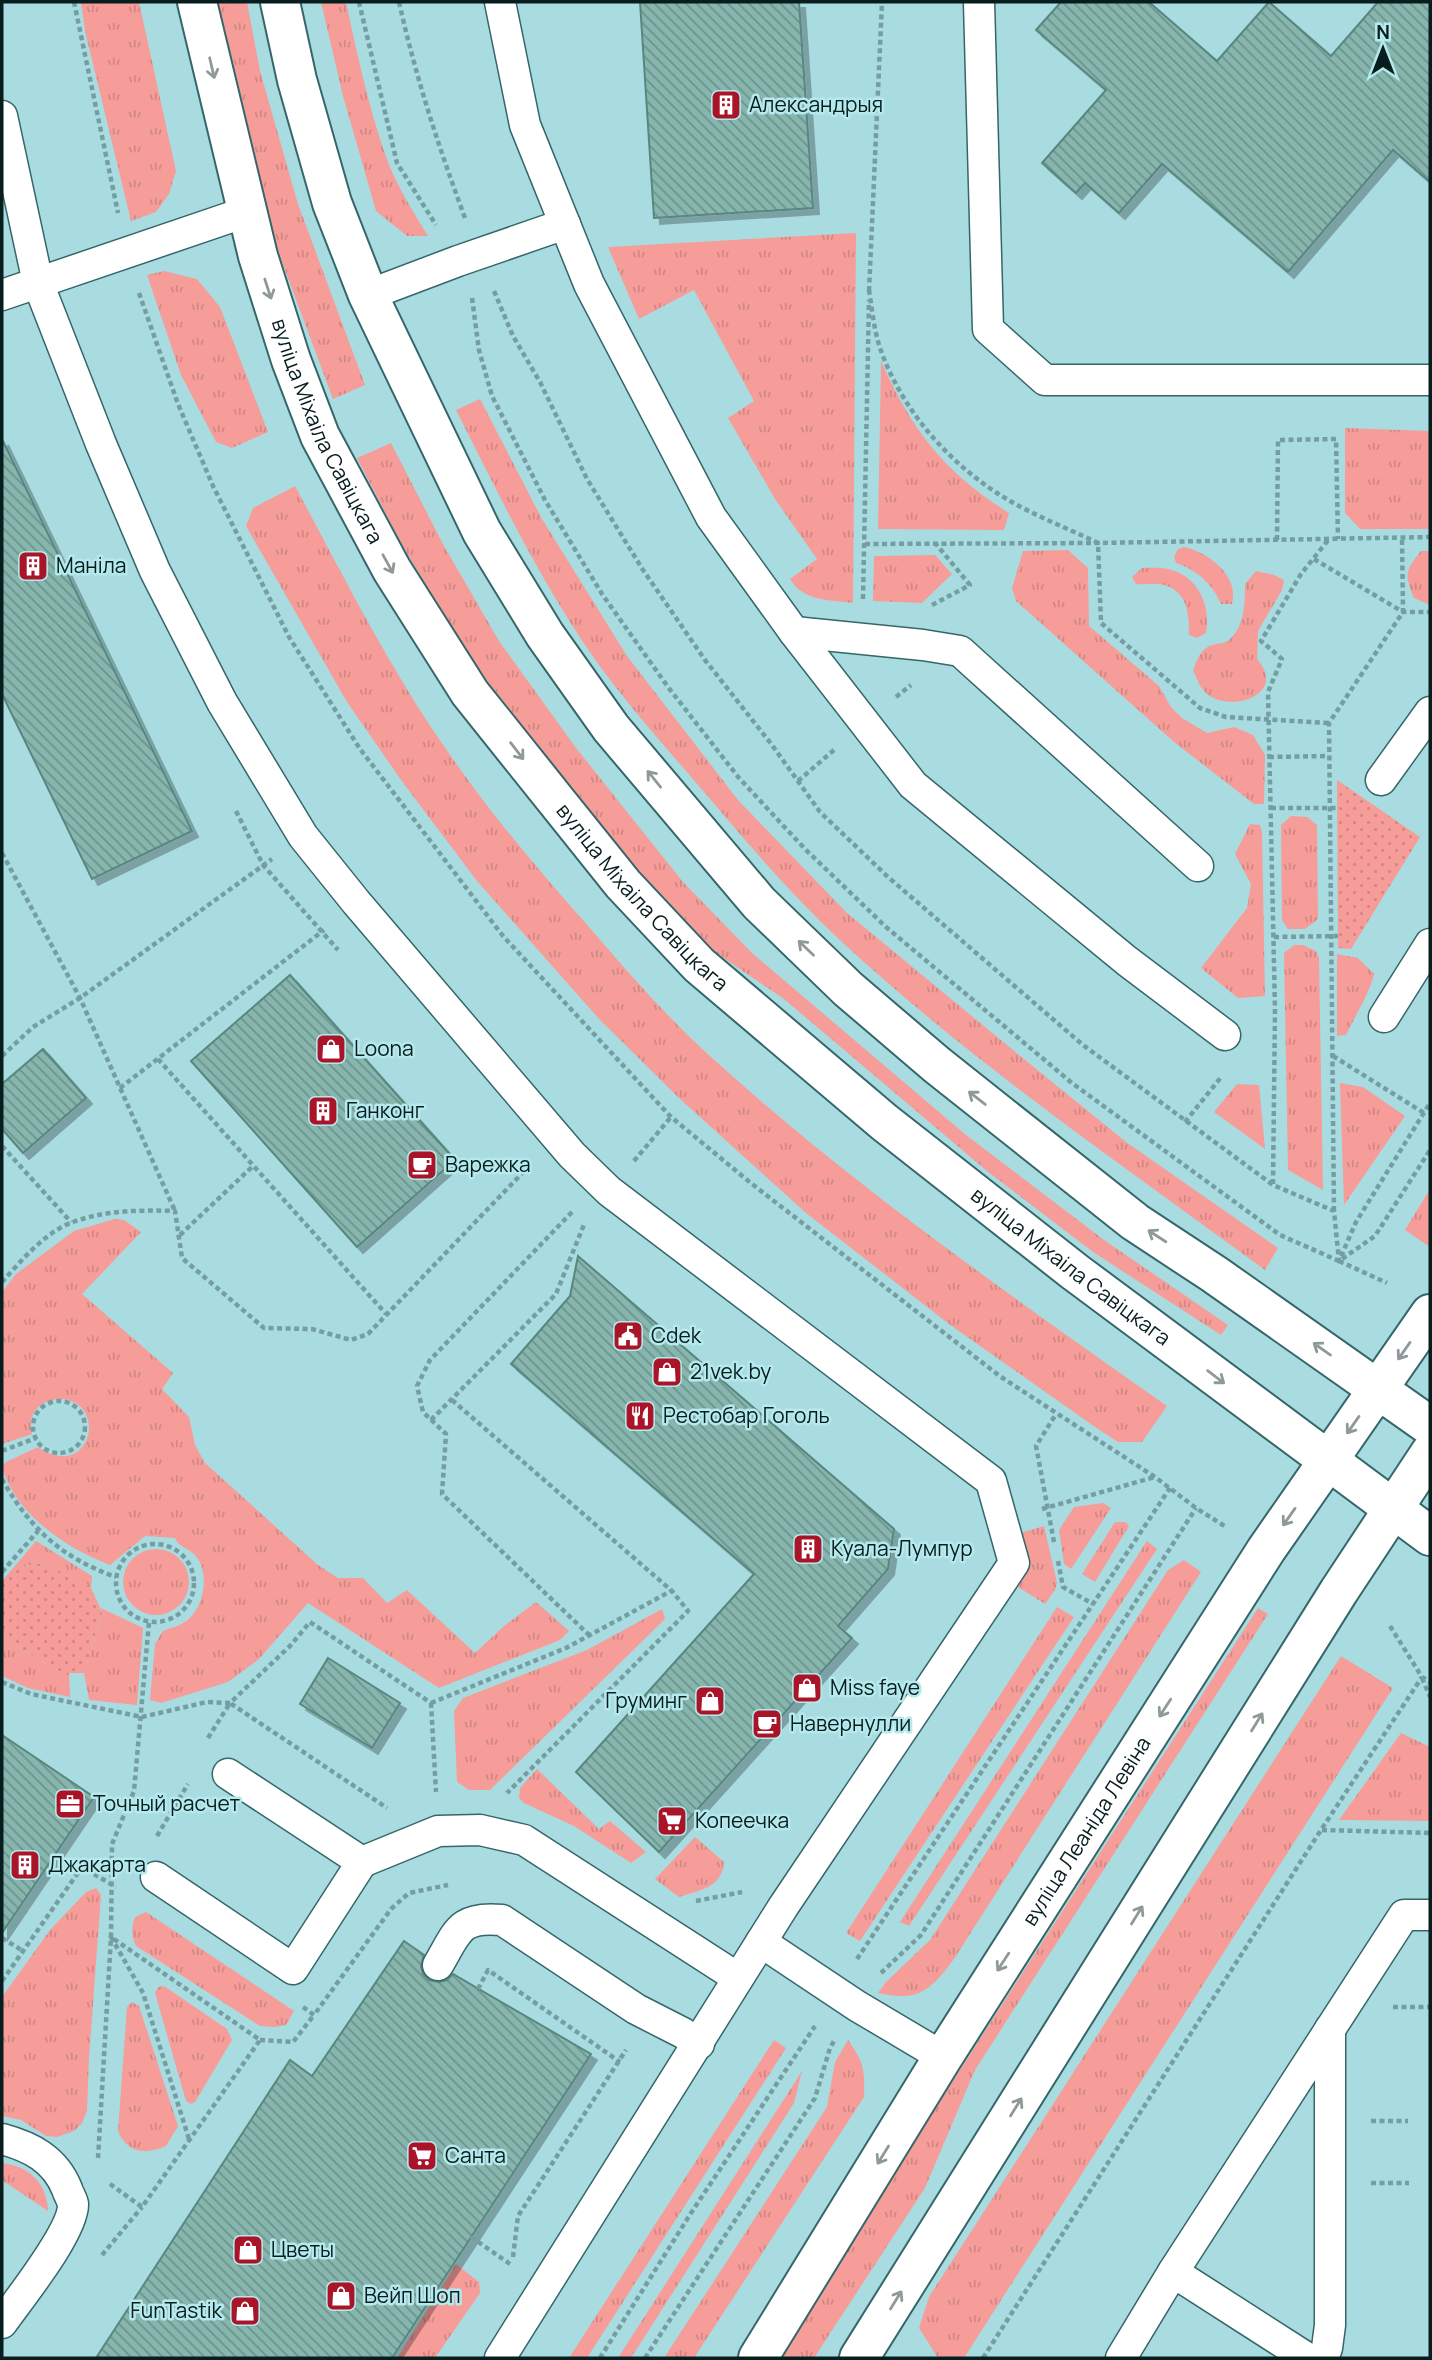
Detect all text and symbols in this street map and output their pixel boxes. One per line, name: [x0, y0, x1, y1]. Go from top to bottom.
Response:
north arrow: [1348, 14, 1418, 84]
text: N: [1376, 19, 1390, 45]
one-way arrow: [206, 56, 220, 79]
building icon: Александрыя: [709, 88, 743, 122]
place label: Александрыя: [749, 90, 883, 118]
one-way arrow: [263, 277, 276, 299]
street label: вуліца Міхаіла Савіцкага: [266, 315, 390, 548]
building icon: Маніла: [16, 549, 50, 583]
place label: Маніла: [56, 551, 126, 579]
one-way arrow: [381, 553, 395, 573]
one-way arrow: [509, 742, 524, 760]
one-way arrow: [646, 771, 661, 789]
street label: вуліца Міхаіла Савіцкага: [551, 797, 735, 997]
one-way arrow: [797, 940, 814, 957]
shop icon: Loona: [314, 1032, 348, 1066]
place label: Loona: [354, 1034, 414, 1062]
one-way arrow: [969, 1090, 987, 1105]
building icon: Ганконг: [306, 1094, 340, 1128]
place label: Ганконг: [346, 1096, 425, 1124]
cafe icon: Варежка: [405, 1148, 439, 1182]
place label: Варежка: [445, 1150, 531, 1178]
street label: вуліца Міхаіла Савіцкага: [966, 1181, 1177, 1351]
one-way arrow: [1148, 1229, 1168, 1243]
public building icon: Cdek: [611, 1319, 645, 1353]
place label: Cdek: [651, 1321, 702, 1349]
one-way arrow: [1397, 1341, 1411, 1360]
one-way arrow: [1313, 1342, 1332, 1356]
shop icon: 21vek.by: [650, 1355, 684, 1389]
place label: 21vek.by: [690, 1357, 771, 1385]
one-way arrow: [1206, 1370, 1225, 1385]
restaurant icon: Рестобар Гоголь: [623, 1399, 657, 1433]
place label: Рестобар Гоголь: [663, 1401, 830, 1429]
one-way arrow: [1346, 1415, 1360, 1434]
one-way arrow: [1282, 1507, 1296, 1526]
building icon: Куала-Лумпур: [791, 1532, 825, 1566]
place label: Куала-Лумпур: [831, 1534, 973, 1562]
shop icon: Miss faye: [790, 1671, 824, 1705]
place label: Miss faye: [830, 1673, 920, 1701]
shop icon: Груминг: [693, 1684, 727, 1718]
place label: Груминг: [605, 1686, 687, 1714]
one-way arrow: [1158, 1698, 1172, 1718]
cafe icon: Навернулли: [750, 1707, 784, 1741]
place label: Навернулли: [790, 1709, 911, 1737]
one-way arrow: [1251, 1712, 1265, 1732]
street label: вуліца Леаніда Левіна: [1015, 1731, 1157, 1931]
office icon: Точный расчет: [53, 1787, 87, 1821]
place label: Точный расчет: [93, 1789, 241, 1817]
supermarket icon: Копеечка: [655, 1804, 689, 1838]
place label: Копеечка: [695, 1806, 789, 1834]
building icon: Джакарта: [8, 1848, 42, 1882]
place label: Джакарта: [48, 1850, 146, 1878]
one-way arrow: [1130, 1905, 1144, 1925]
one-way arrow: [996, 1952, 1011, 1971]
one-way arrow: [1010, 2098, 1024, 2118]
supermarket icon: Санта: [405, 2139, 439, 2173]
place label: Санта: [445, 2141, 506, 2169]
one-way arrow: [875, 2144, 889, 2164]
shop icon: Цветы: [231, 2233, 265, 2267]
place label: Цветы: [271, 2235, 334, 2263]
shop icon: Вейп Шоп: [324, 2279, 358, 2313]
place label: Вейп Шоп: [364, 2281, 461, 2309]
one-way arrow: [889, 2291, 903, 2311]
shop icon: FunTastik: [228, 2294, 262, 2328]
place label: FunTastik: [130, 2296, 223, 2324]

